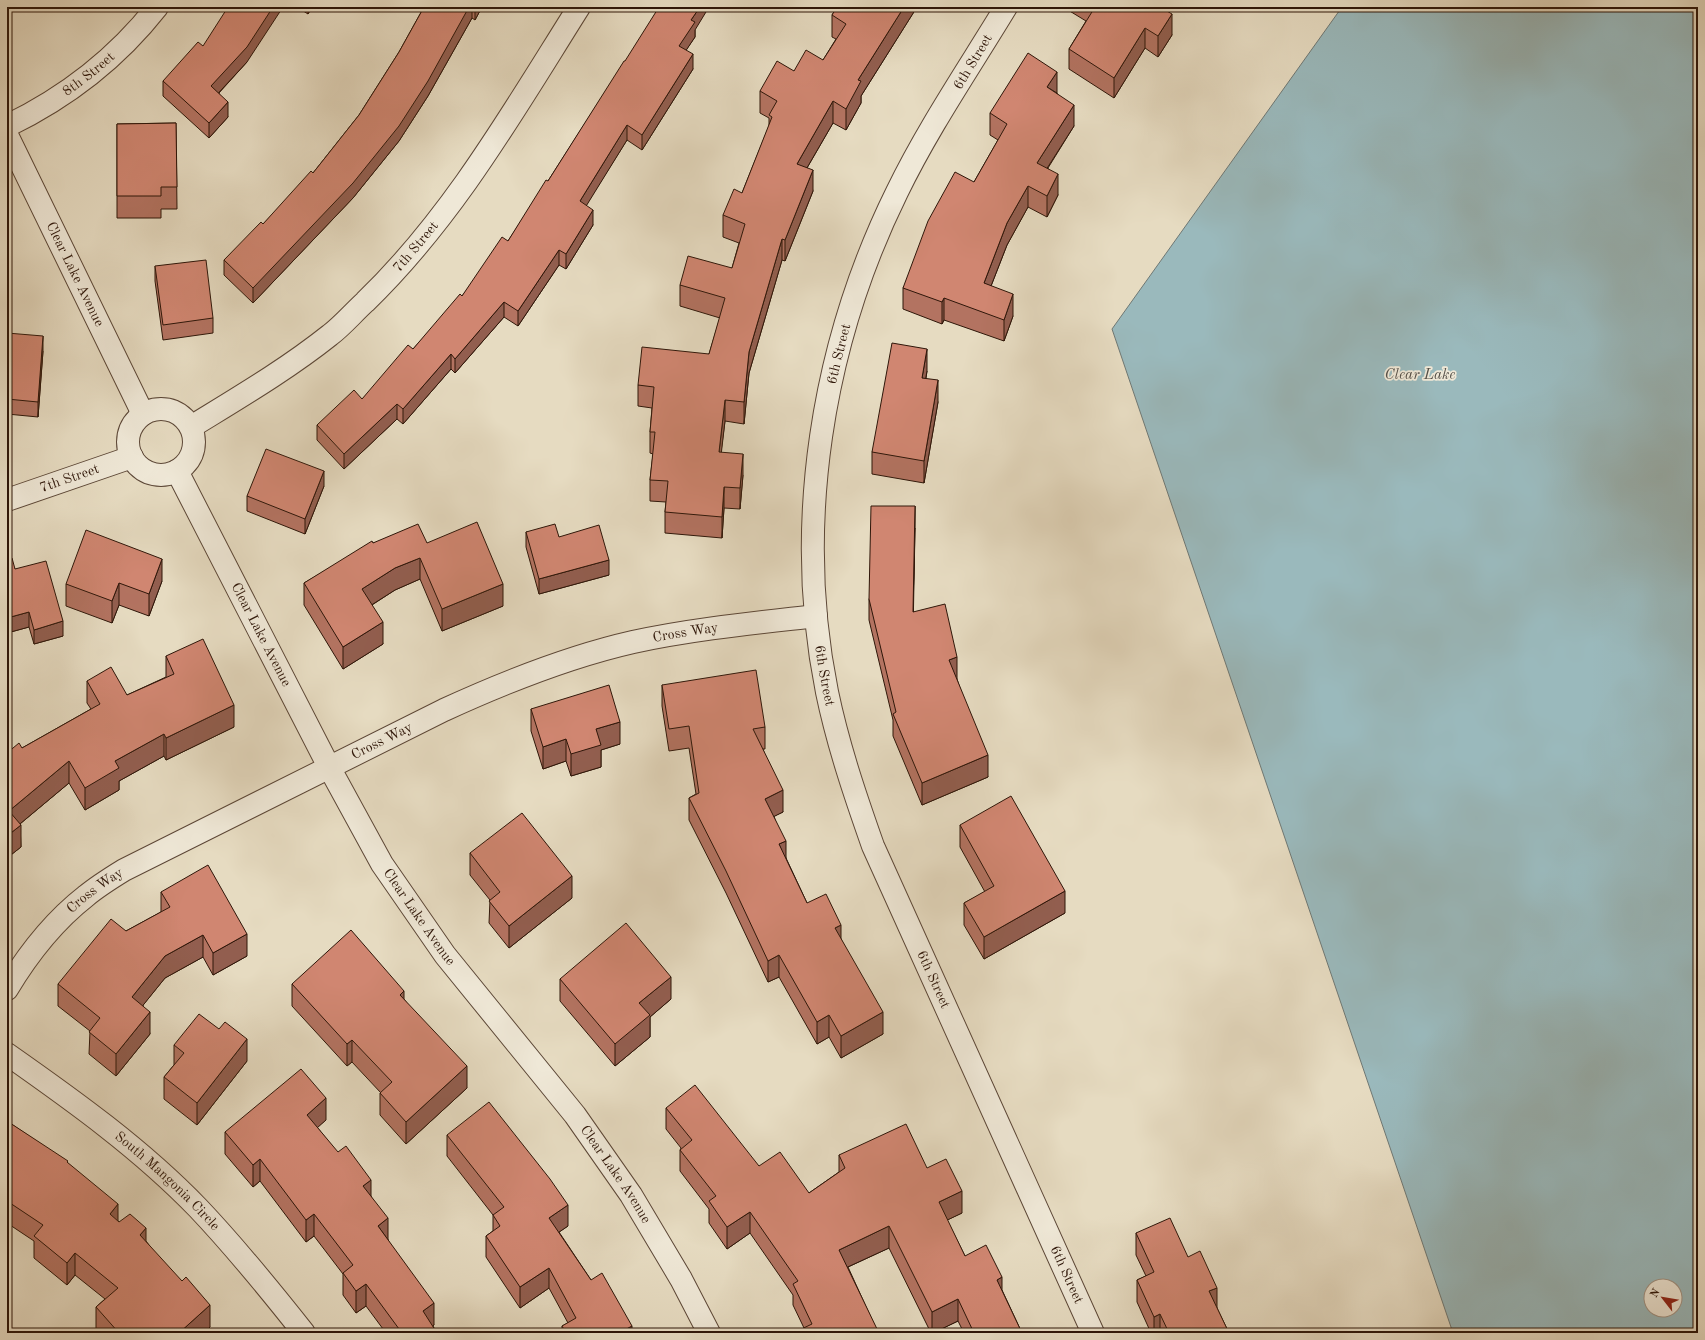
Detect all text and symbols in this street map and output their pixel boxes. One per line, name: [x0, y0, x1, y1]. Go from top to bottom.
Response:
street label: 6th Street: [951, 32, 995, 92]
street label: 8th Street: [60, 50, 117, 99]
street label: 7th Street: [391, 219, 441, 275]
street label: Clear Lake Avenue: [43, 220, 106, 329]
street label: 6th Street: [825, 322, 853, 386]
water label: Clear Lake: [1385, 368, 1455, 383]
street label: 7th Street: [38, 462, 101, 495]
street label: Clear Lake Avenue: [229, 580, 293, 689]
street label: Cross Way: [651, 621, 720, 645]
street label: 6th Street: [812, 644, 837, 708]
street label: Cross Way: [349, 720, 415, 762]
street label: Cross Way: [64, 865, 126, 916]
street label: Clear Lake Avenue: [380, 866, 458, 968]
street label: 6th Street: [914, 948, 952, 1011]
street label: Clear Lake Avenue: [578, 1123, 653, 1226]
street label: South Mangonia Circle: [112, 1129, 222, 1233]
street label: 6th Street: [1048, 1244, 1086, 1306]
north arrow: [1643, 1278, 1683, 1318]
text: N: [1649, 1287, 1663, 1300]

